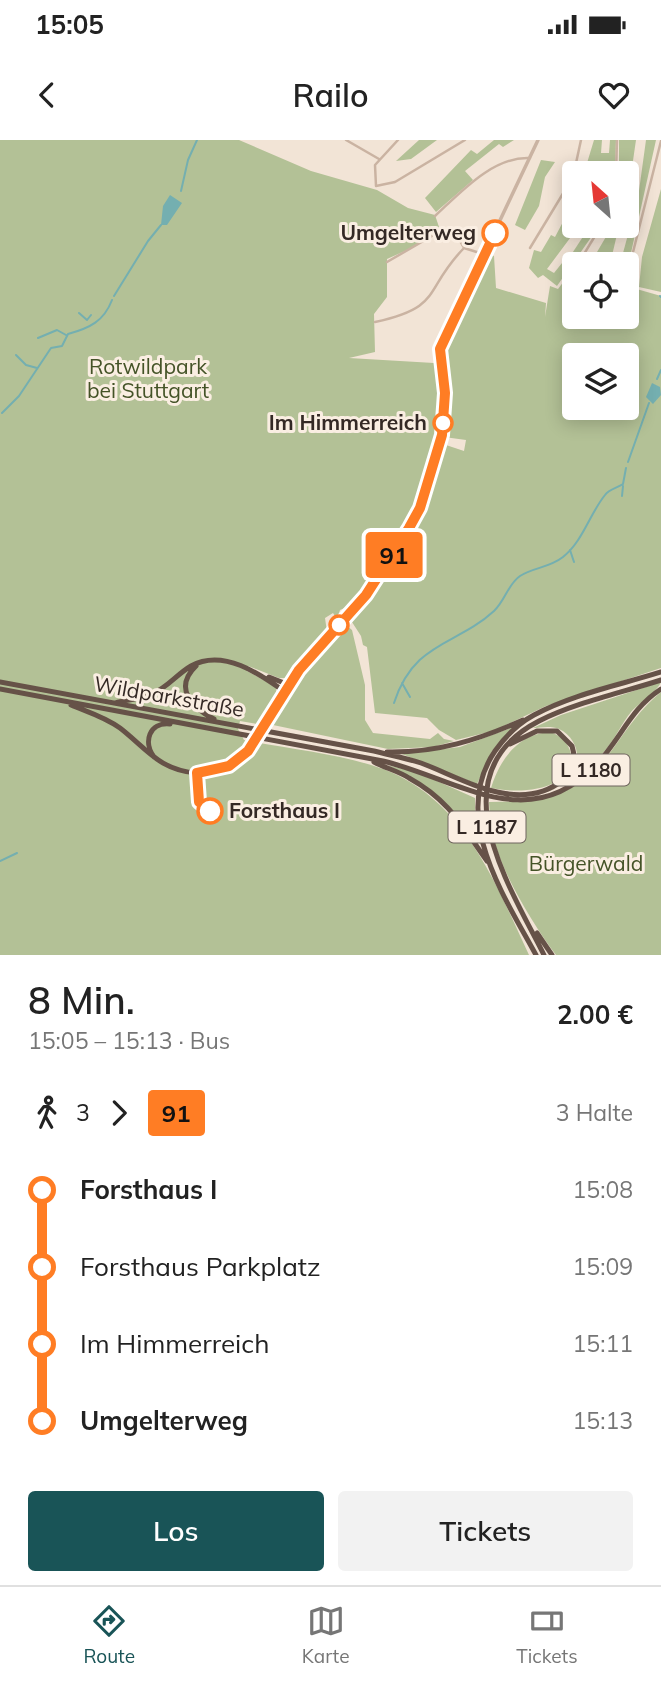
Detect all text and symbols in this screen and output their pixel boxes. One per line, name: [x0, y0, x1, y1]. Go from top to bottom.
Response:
text: 15:05: [35, 8, 104, 41]
text: Railo: [292, 75, 369, 115]
icon: back: [28, 76, 66, 114]
icon: heart: [595, 76, 633, 114]
north arrow: [562, 161, 639, 238]
map controls: [562, 161, 639, 420]
place label: Umgelterweg: [340, 219, 476, 245]
marker: Umgelterweg: [482, 220, 508, 246]
button: locate: [562, 252, 639, 329]
button: layers: [562, 343, 639, 420]
park label: Rotwildpark bei Stuttgart: [87, 353, 209, 403]
place label: Im Himmerreich: [269, 409, 427, 435]
marker: Im Himmerreich: [433, 413, 453, 433]
line badge: 91: [362, 532, 426, 578]
text: 91: [380, 540, 408, 570]
unlabelled marker: [329, 615, 349, 635]
street label: Wildparkstraße: [92, 670, 246, 722]
road number: L 1180: [552, 754, 630, 786]
place label: Forsthaus I: [229, 797, 340, 823]
marker: Forsthaus I: [197, 798, 223, 824]
road number: L 1187: [448, 812, 526, 842]
park label: Bürgerwald: [529, 850, 643, 876]
text: 8 Min.: [28, 976, 135, 1024]
text: 2.00 €: [557, 998, 633, 1031]
text: 15:05 – 15:13 · Bus: [28, 1026, 230, 1055]
icon: walk: [28, 1094, 66, 1132]
icon: forward: [100, 1094, 138, 1132]
text: 3: [76, 1098, 90, 1127]
text: 91: [162, 1098, 191, 1128]
text: 3 Halte: [556, 1098, 633, 1127]
text: Forsthaus I: [80, 1173, 217, 1206]
text: 15:08: [573, 1175, 633, 1204]
text: Forsthaus Parkplatz: [80, 1250, 320, 1283]
text: 15:09: [573, 1252, 633, 1281]
text: Im Himmerreich: [80, 1327, 269, 1360]
text: 15:11: [573, 1329, 633, 1358]
text: Umgelterweg: [80, 1404, 248, 1437]
text: 15:13: [573, 1406, 633, 1435]
button: Los: [28, 1491, 324, 1571]
button: Tickets: [338, 1491, 633, 1571]
tab: Route: [83, 1602, 135, 1668]
tab: Karte: [302, 1602, 350, 1668]
tab: Tickets: [516, 1602, 578, 1668]

